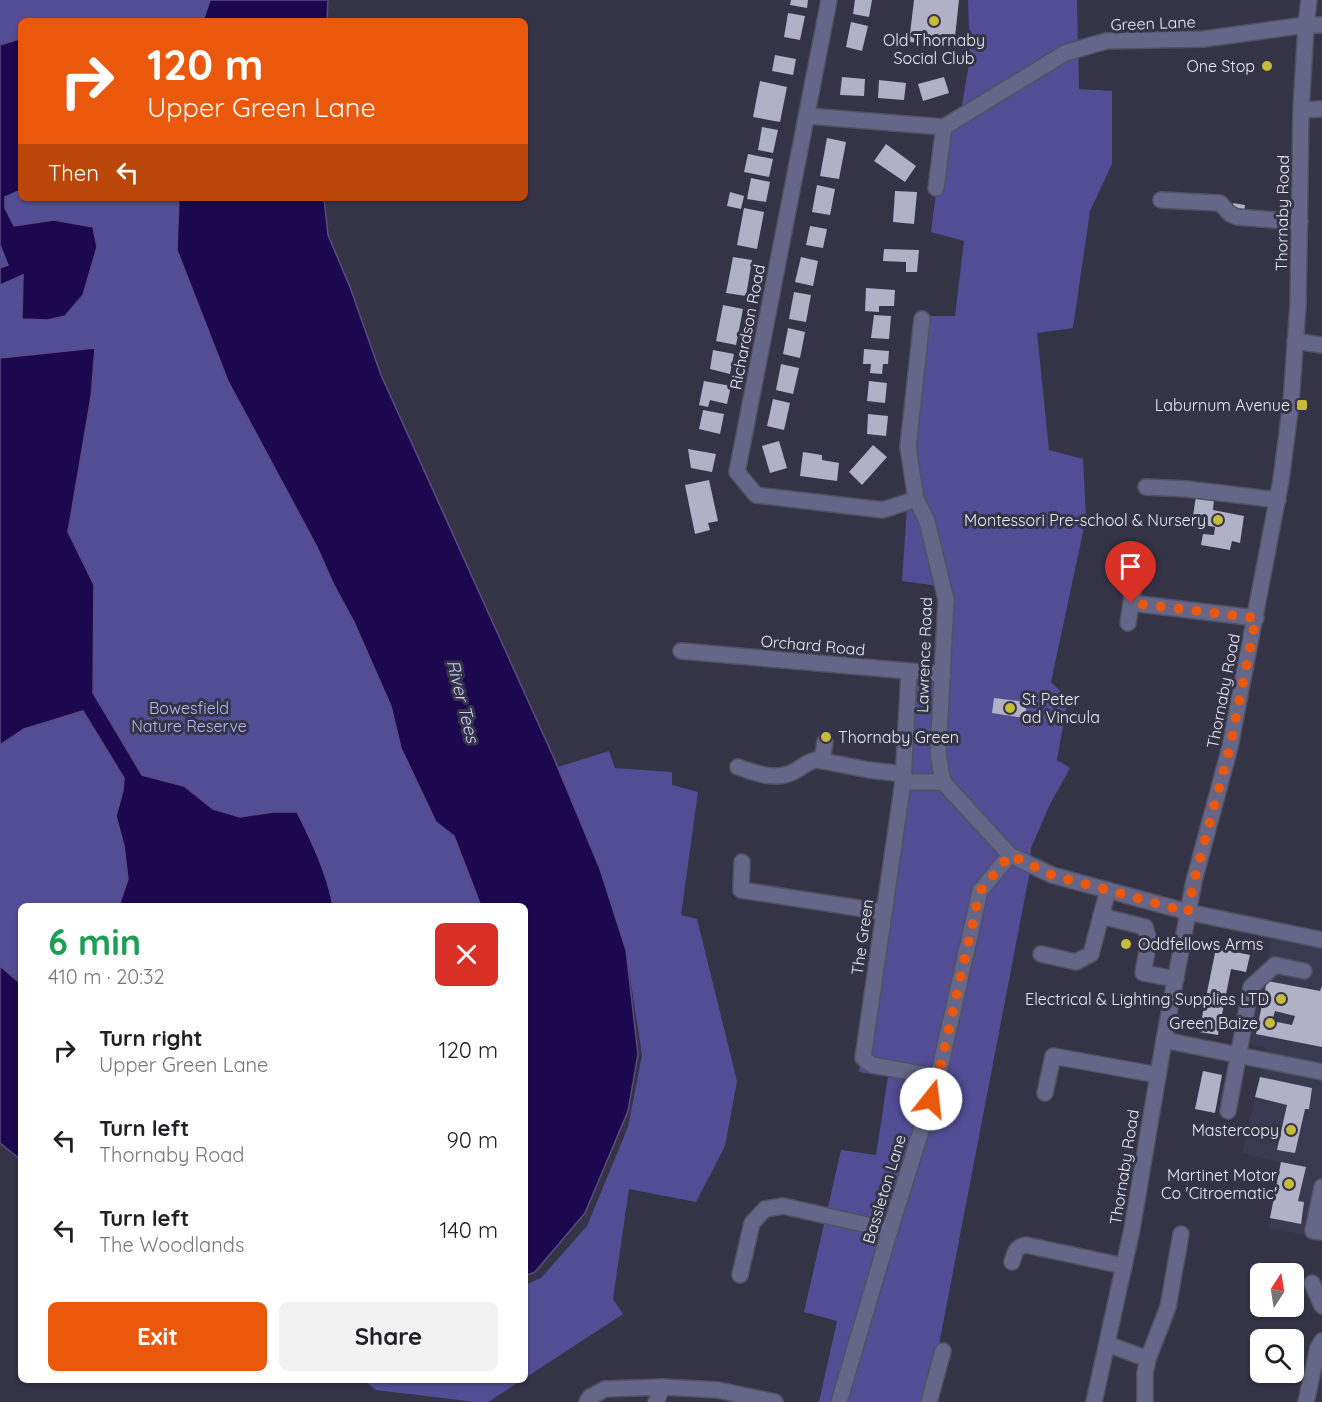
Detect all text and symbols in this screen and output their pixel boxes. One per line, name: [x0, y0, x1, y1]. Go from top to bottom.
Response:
street label: Green Lane: [1110, 12, 1196, 34]
marker: Old Thornaby Social Club: [927, 14, 941, 28]
place label: Old Thornaby Social Club: [883, 30, 985, 68]
text: 120 m: [147, 38, 264, 91]
icon: right: [48, 42, 126, 120]
place label: One Stop: [1186, 56, 1255, 76]
marker: One Stop: [1260, 59, 1274, 73]
text: Upper Green Lane: [147, 90, 376, 124]
street label: Thornaby Road: [1271, 155, 1293, 271]
icon: left: [111, 156, 144, 189]
text: Then: [48, 159, 99, 187]
street label: Richardson Road: [725, 263, 769, 391]
place label: Laburnum Avenue: [1155, 395, 1290, 415]
marker: Laburnum Avenue: [1295, 398, 1309, 412]
place label: Montessori Pre-school & Nursery: [964, 510, 1206, 530]
marker: Montessori Pre-school & Nursery: [1211, 513, 1225, 527]
pin: [1105, 541, 1156, 603]
icon: arrive: [1114, 550, 1147, 583]
street label: Lawrence Road: [912, 597, 936, 713]
street label: Orchard Road: [760, 630, 866, 660]
street label: Thornaby Road: [1202, 632, 1244, 750]
water label: River Tees: [442, 657, 485, 746]
place label: St Peter ad Vincula: [1022, 689, 1100, 727]
park label: Bowesfield Nature Reserve: [131, 698, 247, 736]
marker: St Peter ad Vincula: [1003, 701, 1017, 715]
place label: Thornaby Green: [838, 727, 959, 747]
marker: Thornaby Green: [819, 730, 833, 744]
street label: The Green: [847, 898, 877, 976]
text: 6 min: [48, 919, 141, 964]
button: close: [435, 923, 498, 986]
place label: Oddfellows Arms: [1138, 934, 1263, 954]
marker: Oddfellows Arms: [1119, 937, 1133, 951]
text: 410 m · 20:32: [48, 964, 165, 989]
place label: Electrical & Lighting Supplies LTD: [1025, 989, 1269, 1009]
marker: Electrical & Lighting Supplies LTD: [1274, 992, 1288, 1006]
place label: Green Baize: [1169, 1013, 1258, 1033]
marker: Green Baize: [1263, 1016, 1277, 1030]
text: Turn right: [99, 1024, 203, 1052]
icon: right: [48, 1034, 81, 1067]
text: 120 m: [439, 1036, 498, 1064]
text: Upper Green Lane: [99, 1052, 268, 1077]
position arrow: [899, 1067, 963, 1131]
street label: Thornaby Road: [1105, 1108, 1143, 1226]
text: Turn left: [99, 1114, 189, 1142]
place label: Mastercopy: [1192, 1120, 1279, 1140]
marker: Mastercopy: [1284, 1123, 1298, 1137]
icon: left: [48, 1124, 81, 1157]
text: 90 m: [447, 1126, 498, 1154]
street label: Bassleton Lane: [858, 1132, 910, 1246]
text: Thornaby Road: [99, 1142, 244, 1167]
place label: Martinet Motor Co 'Citroematic': [1161, 1165, 1277, 1203]
marker: Martinet Motor Co 'Citroematic': [1282, 1177, 1296, 1191]
text: Turn left: [99, 1204, 189, 1232]
icon: left: [48, 1214, 81, 1247]
text: 140 m: [439, 1216, 498, 1244]
text: The Woodlands: [99, 1232, 244, 1257]
north arrow: [1250, 1263, 1304, 1317]
map controls: [1250, 1263, 1304, 1383]
button: Exit: [48, 1302, 267, 1371]
button: Share: [279, 1302, 498, 1371]
button: search: [1250, 1329, 1304, 1383]

